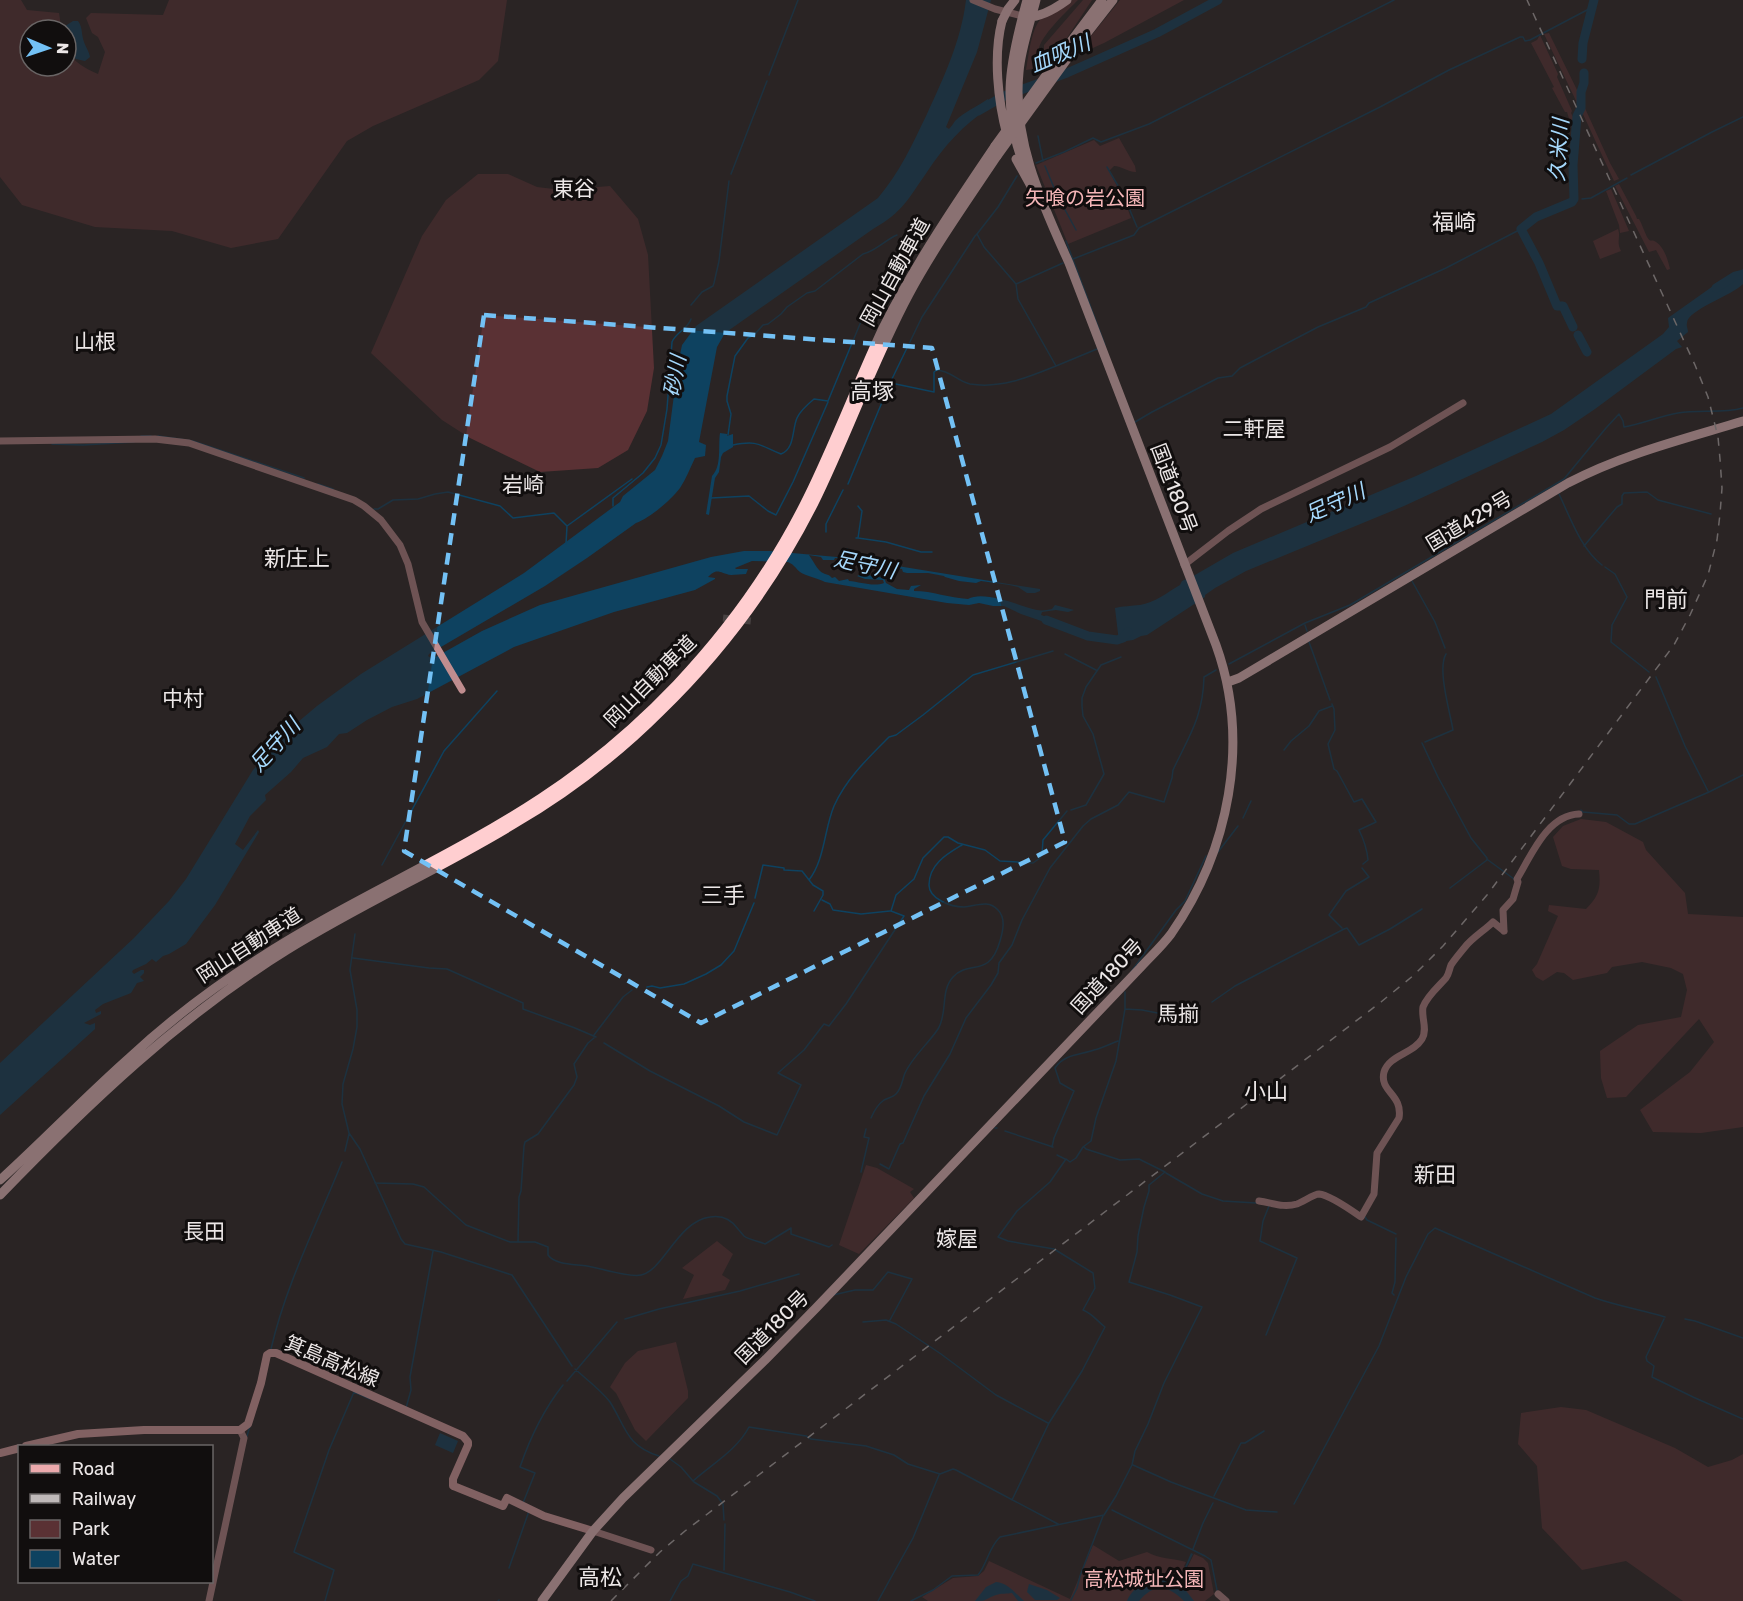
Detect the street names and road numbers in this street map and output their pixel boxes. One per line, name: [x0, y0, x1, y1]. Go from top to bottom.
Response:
street label: 岡山自動車道: [855, 214, 935, 330]
street label: 国道180号: [1146, 440, 1202, 536]
street label: 国道429号: [1422, 486, 1516, 556]
street label: 岡山自動車道: [599, 630, 701, 732]
street label: 岡山自動車道: [192, 902, 306, 988]
street label: 国道180号: [1066, 933, 1148, 1019]
street label: 国道180号: [730, 1285, 814, 1369]
street label: 箕島高松線: [281, 1330, 383, 1392]

